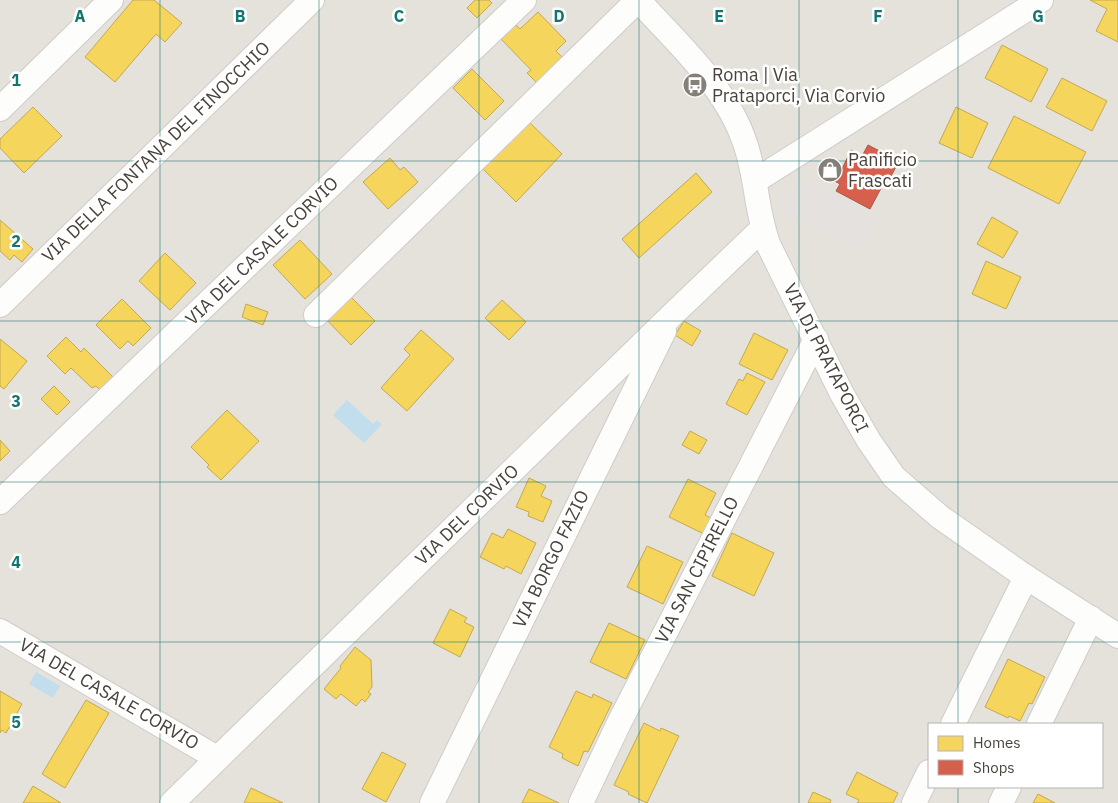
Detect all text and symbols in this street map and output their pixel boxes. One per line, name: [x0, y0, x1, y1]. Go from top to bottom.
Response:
text: A: [75, 6, 86, 26]
text: B: [235, 6, 246, 26]
text: C: [394, 6, 404, 26]
text: D: [553, 6, 565, 26]
text: E: [714, 6, 724, 26]
text: F: [873, 6, 883, 26]
text: G: [1032, 6, 1044, 26]
street label: VIA DELLA FONTANA DEL FINOCCHIO: [37, 36, 275, 267]
place label: Roma | Via Prataporci, Via Corvio: [712, 63, 885, 107]
text: 1: [11, 70, 21, 90]
bus stop icon: Roma | Via Prataporci, Via Corvio: [682, 72, 708, 98]
place label: Panificio Frascati: [848, 148, 917, 192]
shop icon: Panificio Frascati: [817, 157, 843, 183]
street label: VIA DEL CASALE CORVIO: [180, 172, 343, 330]
text: 2: [11, 231, 21, 251]
street label: VIA DI PRATAPORCI: [779, 279, 874, 436]
text: 3: [11, 391, 21, 411]
street label: VIA DEL CORVIO: [410, 459, 523, 570]
street label: VIA BORGO FAZIO: [507, 486, 594, 631]
street label: VIA SAN CIPIRELLO: [650, 493, 743, 647]
text: 4: [11, 552, 21, 572]
street label: VIA DEL CASALE CORVIO: [15, 633, 203, 755]
text: 5: [11, 712, 21, 732]
legend: [928, 723, 1103, 788]
text: Homes: [973, 733, 1021, 752]
text: Shops: [973, 758, 1015, 777]

